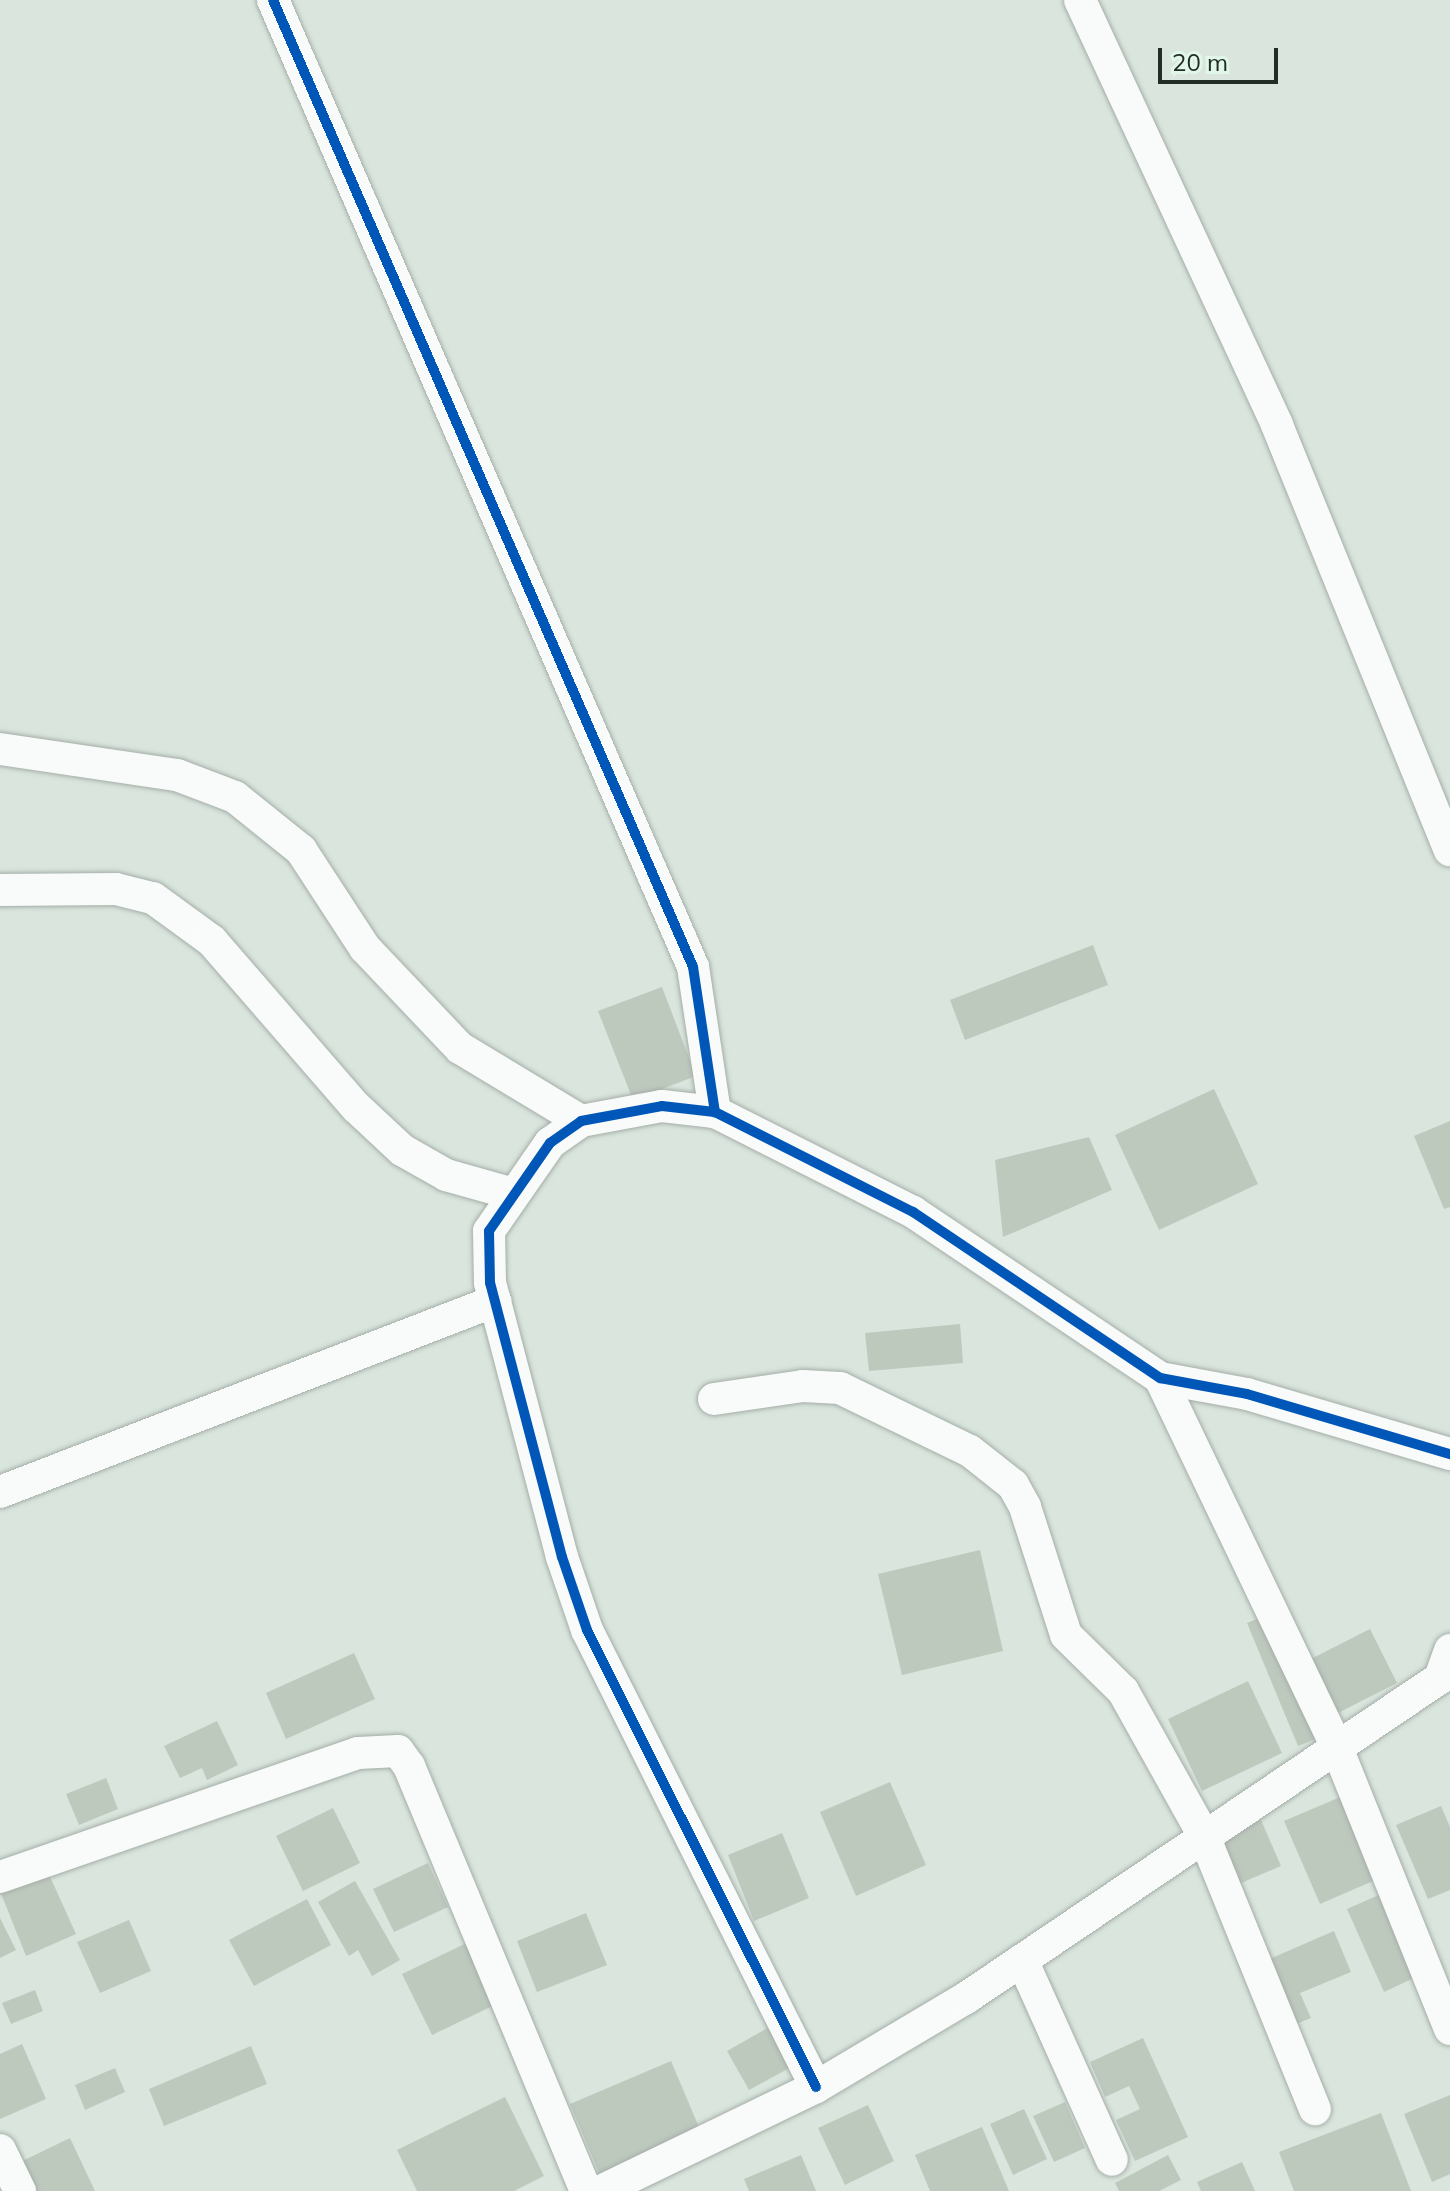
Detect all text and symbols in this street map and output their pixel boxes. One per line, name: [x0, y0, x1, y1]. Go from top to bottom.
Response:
scale bar: [1162, 32, 1282, 82]
text: 20 m: [1172, 47, 1228, 77]

